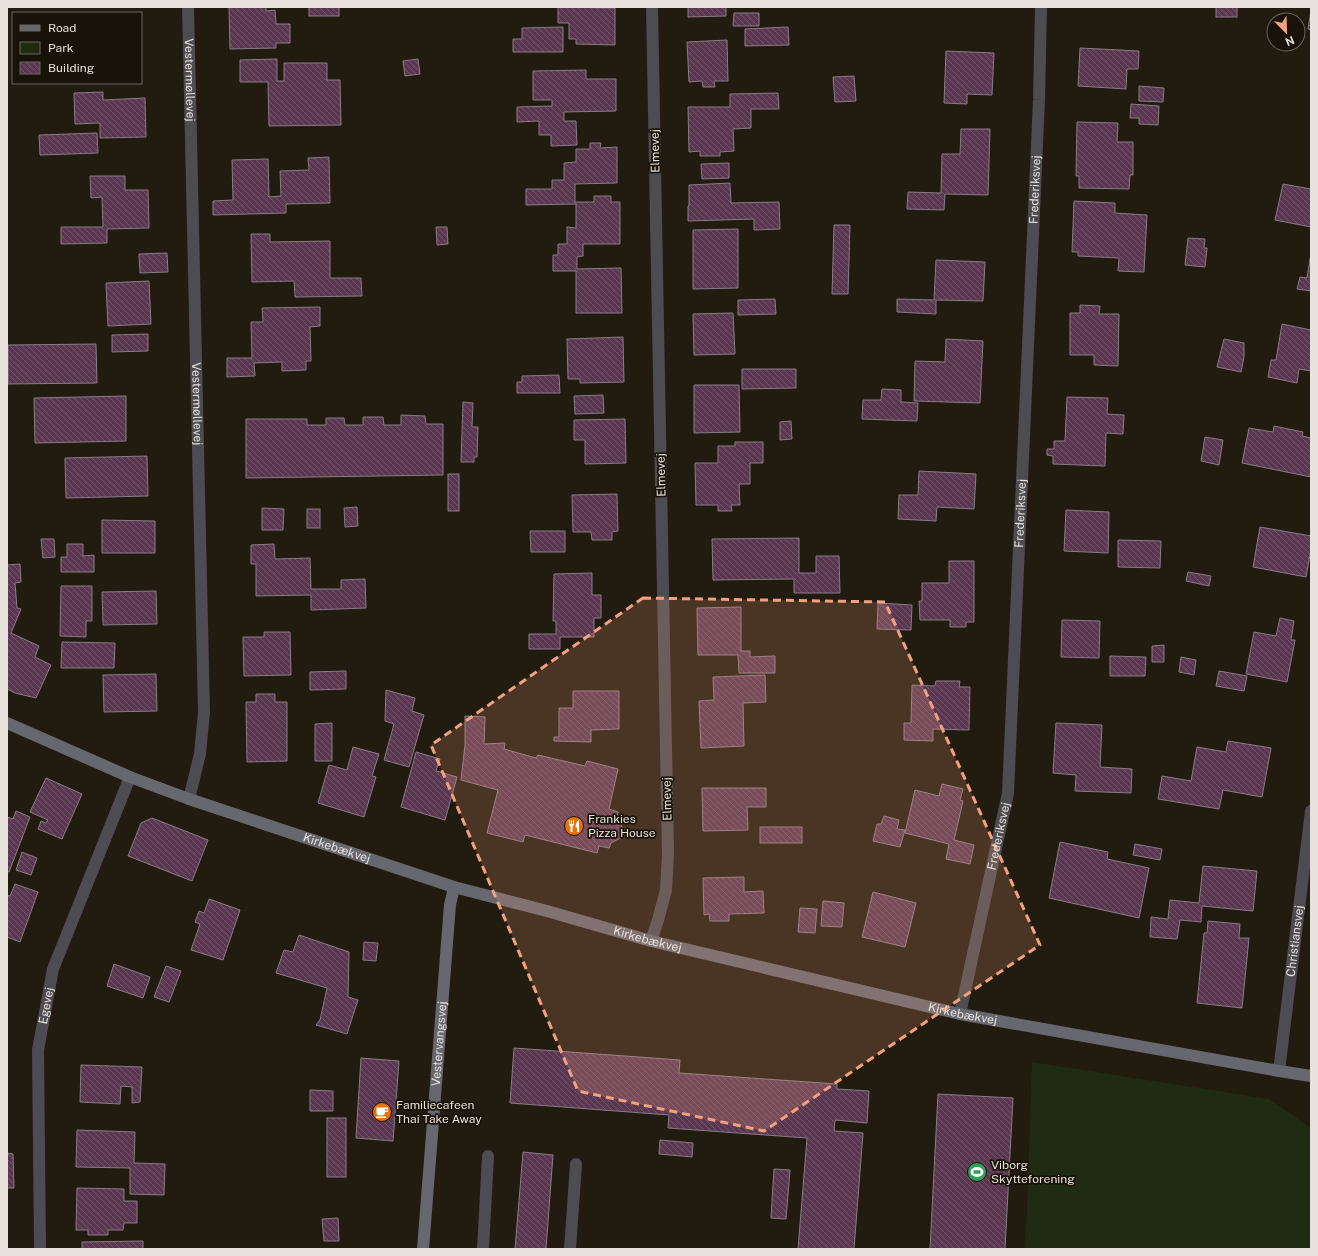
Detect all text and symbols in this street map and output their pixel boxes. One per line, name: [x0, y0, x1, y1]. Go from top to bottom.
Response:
legend: [12, 12, 142, 84]
north arrow: [1266, 12, 1306, 52]
text: Road: [48, 21, 76, 35]
text: N: [1284, 34, 1296, 48]
street label: Vestermøllevej: [182, 38, 198, 122]
text: Park: [48, 41, 74, 55]
text: Building: [48, 61, 94, 75]
street label: Elmevej: [648, 129, 662, 173]
street label: Frederiksvej: [1026, 155, 1044, 224]
street label: Vestermøllevej: [189, 362, 205, 446]
street label: Elmevej: [654, 453, 668, 497]
street label: Frederiksvej: [1012, 479, 1029, 548]
street label: Elmevej: [660, 777, 674, 821]
street label: Frederiksvej: [984, 801, 1013, 871]
place label: Frankies Pizza House: [588, 812, 656, 840]
restaurant icon: Frankies Pizza House: [563, 815, 585, 837]
street label: Kirkebækvej: [301, 830, 372, 866]
street label: Christiansvej: [1284, 904, 1306, 978]
street label: Kirkebækvej: [612, 924, 683, 955]
street label: Egevej: [36, 986, 56, 1025]
street label: Kirkebækvej: [927, 1000, 998, 1028]
street label: Vestervangsvej: [429, 1001, 449, 1087]
place label: Familiecafeen Thai Take Away: [396, 1098, 482, 1126]
cafe icon: Familiecafeen Thai Take Away: [371, 1101, 393, 1123]
place label: Viborg Skytteforening: [991, 1158, 1075, 1186]
sports icon: Viborg Skytteforening: [966, 1161, 988, 1183]

